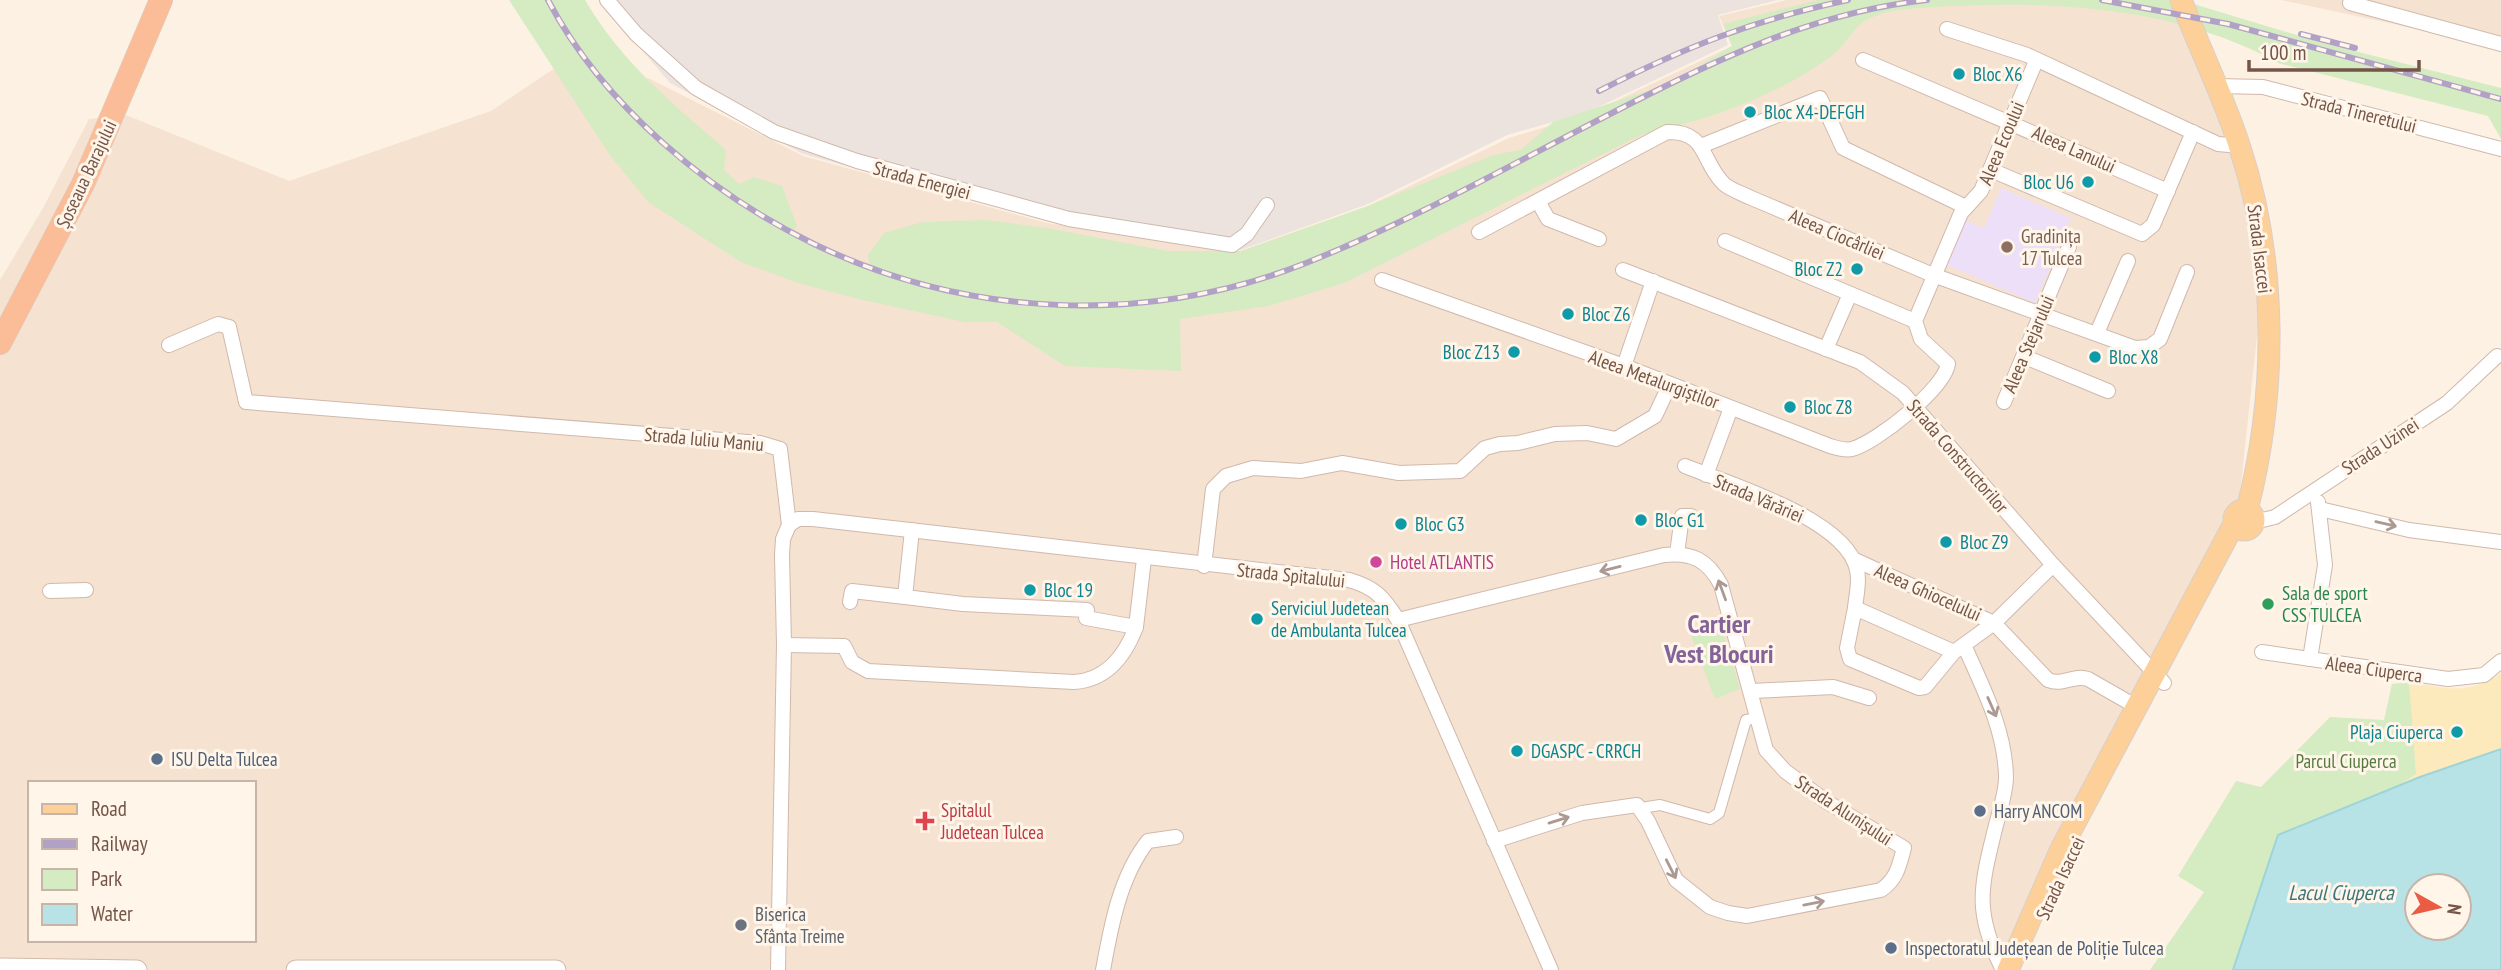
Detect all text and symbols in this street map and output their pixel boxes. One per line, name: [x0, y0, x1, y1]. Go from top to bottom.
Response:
scale bar: [2249, 28, 2419, 72]
text: 100 m: [2260, 39, 2306, 66]
place label: Bloc X6: [1973, 62, 2023, 86]
marker: Bloc X6: [1951, 66, 1967, 82]
street label: Strada Tineretului: [2299, 86, 2419, 138]
street label: Aleea Ecoului: [1973, 98, 2029, 188]
place label: Bloc X4-DEFGH: [1764, 100, 1865, 124]
marker: Bloc X4-DEFGH: [1742, 104, 1758, 120]
street label: Șoseaua Barajului: [50, 116, 122, 232]
street label: Aleea Lanului: [2028, 120, 2120, 178]
street label: Strada Energiei: [871, 155, 973, 205]
place label: Bloc U6: [2024, 170, 2074, 194]
marker: Bloc U6: [2080, 174, 2096, 190]
street label: Aleea Ciocârliei: [1785, 203, 1889, 265]
street label: Strada Isaccei: [2243, 203, 2277, 295]
place label: Gradinița 17 Tulcea: [2021, 224, 2082, 270]
marker: Gradinița 17 Tulcea: [1999, 239, 2015, 255]
place label: Bloc Z2: [1794, 257, 1843, 281]
marker: Bloc Z2: [1849, 261, 1865, 277]
street label: Aleea Stejarului: [1997, 292, 2059, 396]
place label: Bloc Z6: [1582, 302, 1631, 326]
marker: Bloc Z6: [1560, 306, 1576, 322]
place label: Bloc Z13: [1443, 340, 1500, 364]
marker: Bloc Z13: [1506, 344, 1522, 360]
street label: Aleea Metalurgiștilor: [1585, 344, 1723, 414]
place label: Bloc X8: [2109, 345, 2159, 369]
marker: Bloc X8: [2087, 349, 2103, 365]
street label: Strada Constructorilor: [1902, 394, 2014, 518]
place label: Bloc Z8: [1804, 395, 1853, 419]
marker: Bloc Z8: [1782, 399, 1798, 415]
street label: Strada Uzinei: [2337, 412, 2423, 480]
street label: Strada Iuliu Maniu: [643, 422, 765, 456]
street label: Strada Vărăriei: [1710, 468, 1808, 528]
place label: Bloc G1: [1655, 508, 1705, 532]
place label: Bloc G3: [1415, 512, 1465, 536]
marker: Bloc G1: [1633, 512, 1649, 528]
marker: Bloc G3: [1393, 516, 1409, 532]
one-way arrow: [2374, 518, 2397, 532]
place label: Bloc Z9: [1960, 530, 2009, 554]
marker: Bloc Z9: [1938, 534, 1954, 550]
place label: Hotel ATLANTIS: [1390, 550, 1494, 574]
marker: Hotel ATLANTIS: [1368, 554, 1384, 570]
street label: Strada Spitalului: [1236, 557, 1346, 593]
street label: Aleea Ghiocelului: [1871, 558, 1985, 626]
one-way arrow: [1599, 563, 1622, 576]
place label: Bloc 19: [1044, 578, 1093, 602]
one-way arrow: [1714, 579, 1727, 601]
place label: Sala de sport CSS TULCEA: [2282, 581, 2368, 627]
marker: Bloc 19: [1022, 582, 1038, 598]
place label: Serviciul Judetean de Ambulanta Tulcea: [1271, 596, 1407, 642]
marker: Sala de sport CSS TULCEA: [2260, 596, 2276, 612]
district label: Cartier Vest Blocuri: [1663, 607, 1774, 670]
marker: Serviciul Judetean de Ambulanta Tulcea: [1249, 611, 1265, 627]
street label: Aleea Ciuperca: [2324, 650, 2424, 688]
one-way arrow: [1986, 696, 1999, 717]
place label: Plaja Ciuperca: [2350, 720, 2443, 744]
marker: Plaja Ciuperca: [2449, 724, 2465, 740]
place label: DGASPC - CRRCH: [1531, 739, 1641, 763]
marker: DGASPC - CRRCH: [1509, 743, 1525, 759]
place label: ISU Delta Tulcea: [171, 747, 278, 771]
park label: Parcul Ciuperca: [2295, 749, 2397, 773]
marker: ISU Delta Tulcea: [149, 751, 165, 767]
street label: Strada Alunișului: [1791, 770, 1897, 850]
legend: [28, 781, 256, 942]
text: Road: [91, 795, 127, 822]
place label: Spitalul Judetean Tulcea: [940, 798, 1044, 844]
place label: Harry ANCOM: [1994, 799, 2082, 823]
marker: Harry ANCOM: [1972, 803, 1988, 819]
marker: Spitalul Judetean Tulcea: [915, 811, 935, 831]
one-way arrow: [1548, 813, 1570, 826]
text: Railway: [91, 830, 148, 857]
street label: Strada Isaccei: [2030, 832, 2090, 924]
one-way arrow: [1664, 858, 1678, 879]
text: Park: [91, 865, 122, 892]
north arrow: [2403, 872, 2473, 942]
water label: Lacul Ciuperca: [2288, 879, 2395, 906]
one-way arrow: [1802, 895, 1825, 909]
text: Water: [91, 900, 133, 927]
place label: Biserica Sfânta Treime: [755, 902, 845, 948]
text: N: [2442, 903, 2467, 916]
marker: Biserica Sfânta Treime: [733, 917, 749, 933]
place label: Inspectoratul Județean de Poliție Tulcea: [1905, 936, 2164, 960]
marker: Inspectoratul Județean de Poliție Tulcea: [1883, 940, 1899, 956]

